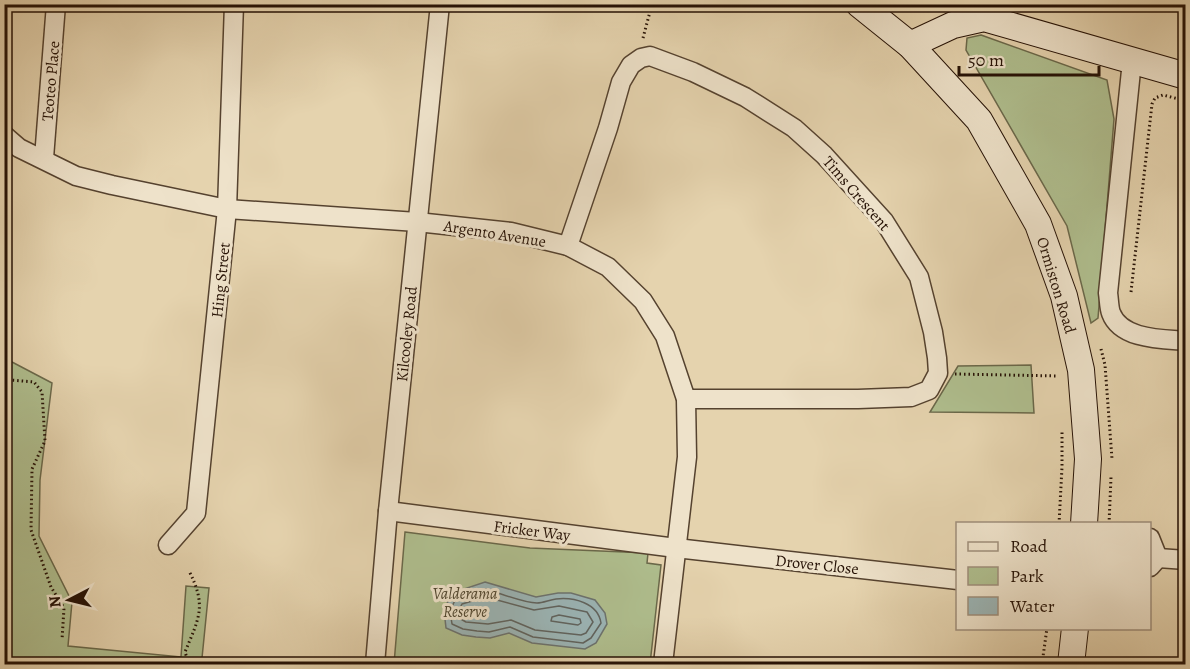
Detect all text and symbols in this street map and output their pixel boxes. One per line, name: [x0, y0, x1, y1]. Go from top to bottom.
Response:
scale bar: [959, 39, 1098, 77]
street label: Teoteo Place: [37, 40, 65, 122]
text: 50 m: [968, 48, 1004, 72]
street label: Tims Crescent: [818, 151, 895, 236]
street label: Argento Avenue: [441, 215, 548, 253]
street label: Ormiston Road: [1031, 234, 1081, 337]
street label: Hing Street: [206, 241, 236, 319]
street label: Kilcooley Road: [391, 285, 423, 383]
street label: Fricker Way: [492, 515, 572, 547]
legend: [956, 522, 1151, 630]
text: Road: [1010, 534, 1048, 558]
street label: Drover Close: [774, 550, 860, 580]
text: Park: [1010, 564, 1044, 588]
north arrow: [39, 570, 99, 630]
park label: Valderama Reserve: [433, 583, 498, 623]
text: N: [43, 594, 67, 609]
text: Water: [1009, 594, 1055, 618]

